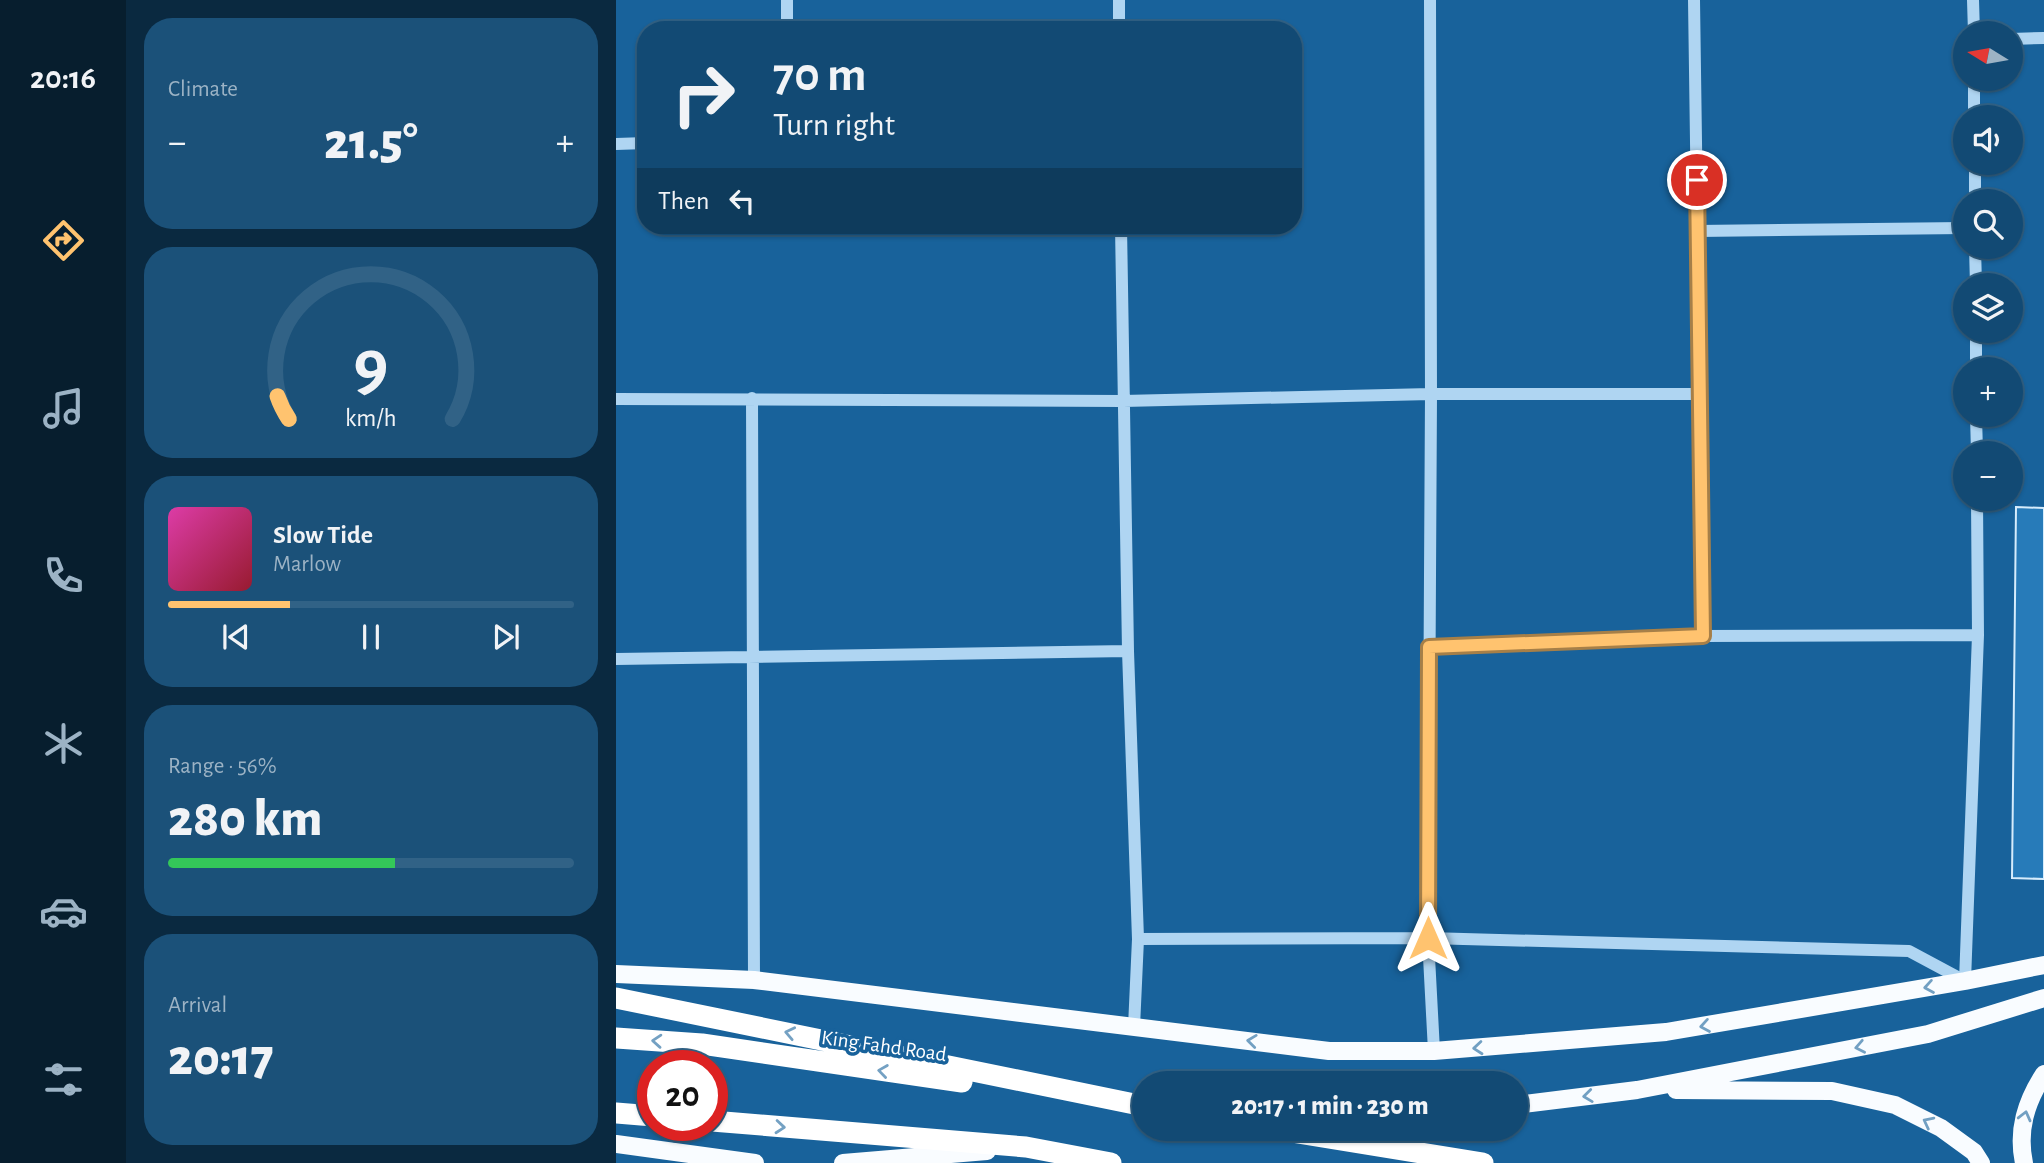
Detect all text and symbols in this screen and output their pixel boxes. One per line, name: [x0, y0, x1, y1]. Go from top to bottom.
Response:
north arrow: [1953, 21, 2023, 91]
map controls: [1953, 21, 2023, 511]
icon: right: [658, 49, 749, 140]
text: 70 m: [773, 51, 867, 100]
text: 20:16: [30, 62, 96, 94]
text: Climate: [168, 78, 238, 101]
button: sound: [1953, 105, 2023, 175]
text: Turn right: [773, 109, 895, 141]
text: 21.5°: [324, 116, 418, 168]
text: −: [168, 124, 186, 162]
text: +: [556, 124, 574, 162]
pin: [1667, 150, 1727, 210]
icon: arrive: [1678, 161, 1716, 199]
icon: left: [723, 182, 761, 220]
text: Then: [658, 188, 709, 214]
button: search: [1953, 189, 2023, 259]
icon: directions: [39, 216, 88, 265]
button: layers: [1953, 273, 2023, 343]
text: 9: [353, 331, 389, 404]
button: +: [1953, 357, 2023, 427]
icon: music: [39, 384, 88, 433]
text: km/h: [345, 405, 397, 430]
button: −: [1953, 441, 2023, 511]
text: Slow Tide: [273, 522, 373, 548]
icon: phone: [39, 551, 88, 600]
text: Marlow: [273, 553, 341, 576]
icon: previous: [217, 618, 255, 656]
icon: pause: [352, 618, 390, 656]
icon: next: [487, 618, 525, 656]
icon: climate: [39, 719, 88, 768]
text: Range · 56%: [168, 755, 277, 778]
text: 280 km: [168, 793, 322, 845]
icon: car: [39, 887, 88, 936]
position arrow: [1391, 901, 1465, 975]
one-way arrow: [1923, 979, 1935, 994]
text: Arrival: [168, 994, 227, 1017]
one-way arrow: [1699, 1018, 1711, 1033]
one-way arrow: [784, 1027, 796, 1042]
street label: King Fahd Road: [820, 1027, 948, 1065]
text: 20:17: [168, 1032, 274, 1084]
one-way arrow: [652, 1034, 663, 1049]
one-way arrow: [1246, 1034, 1257, 1049]
one-way arrow: [1854, 1039, 1866, 1054]
one-way arrow: [1473, 1040, 1484, 1055]
speed limit sign: 20: [637, 1050, 728, 1141]
icon: filters: [39, 1055, 88, 1104]
one-way arrow: [877, 1063, 889, 1078]
one-way arrow: [1582, 1088, 1594, 1103]
text: 20:17 · 1 min · 230 m: [1231, 1093, 1429, 1119]
one-way arrow: [2017, 1111, 2031, 1123]
one-way arrow: [1923, 1116, 1935, 1130]
one-way arrow: [775, 1119, 786, 1134]

